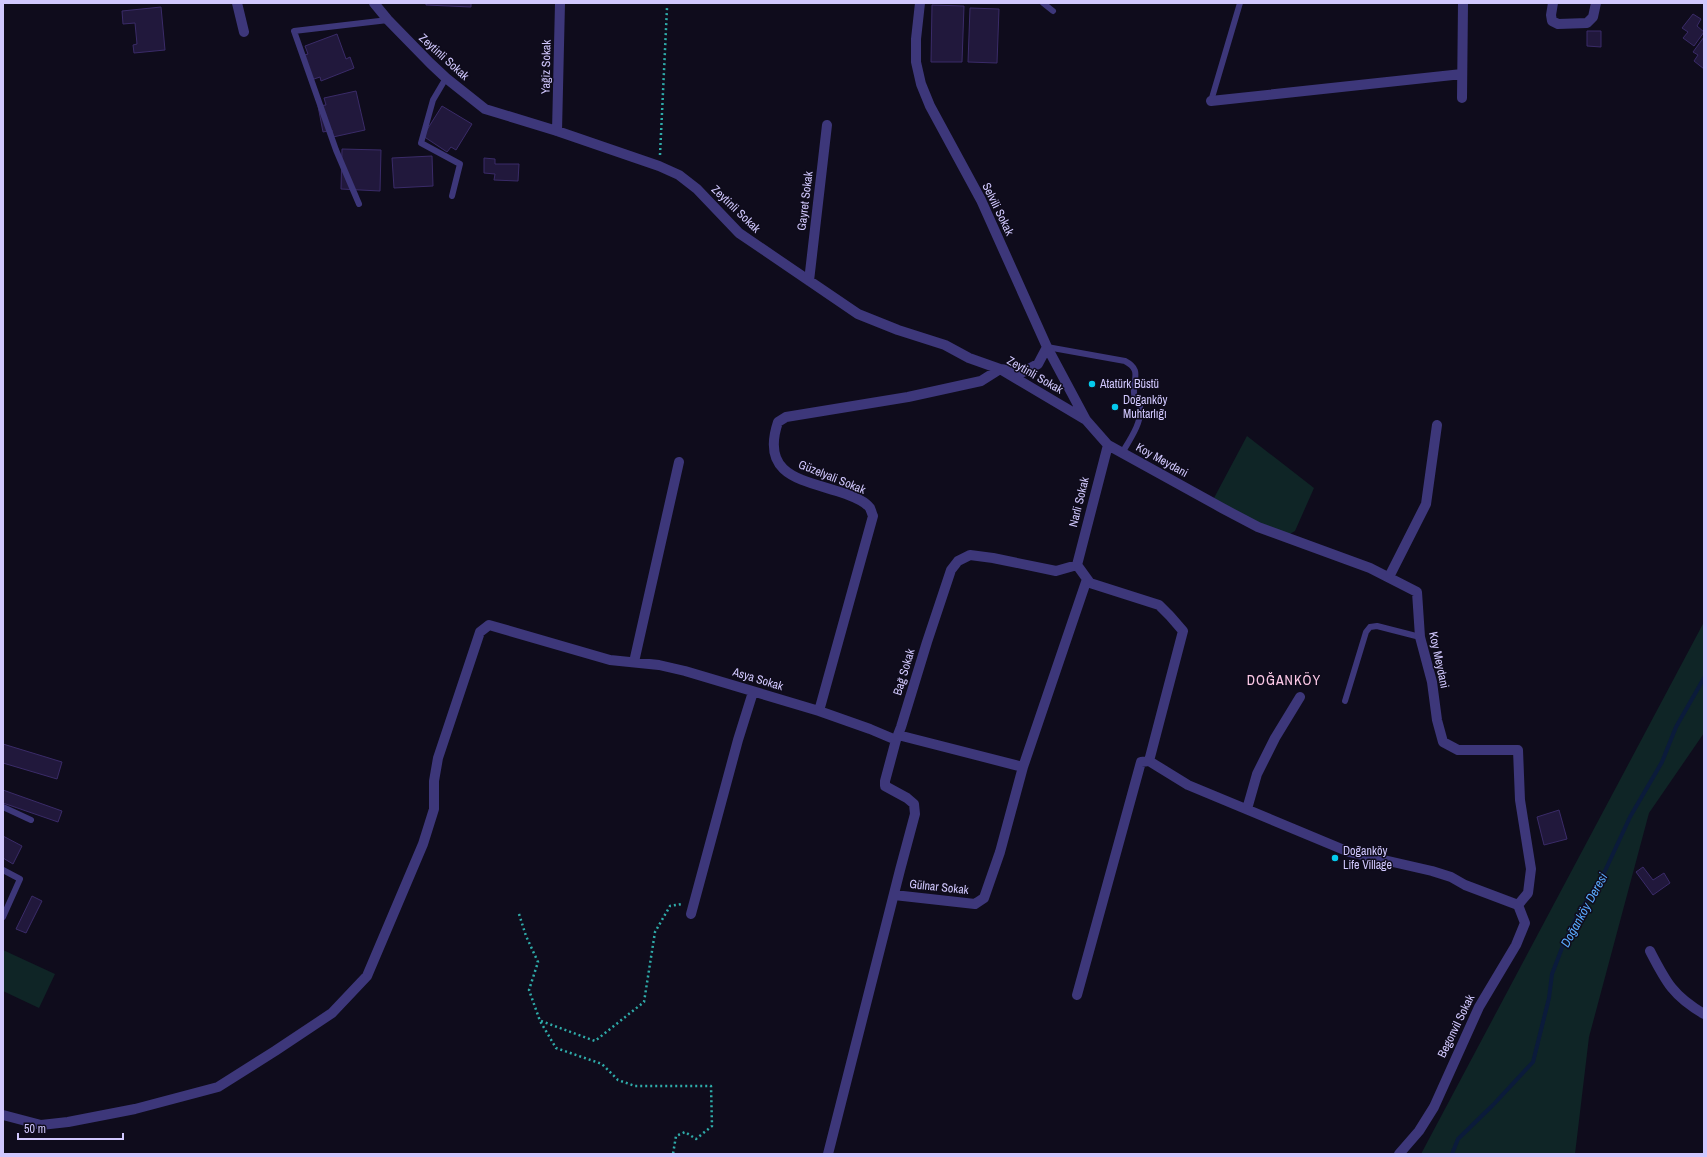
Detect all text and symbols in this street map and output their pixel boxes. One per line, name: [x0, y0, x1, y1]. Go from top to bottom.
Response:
street label: Zeytinli Sokak: [415, 30, 473, 84]
street label: Yağiz Sokak: [538, 40, 554, 94]
street label: Gayret Sokak: [793, 170, 817, 232]
street label: Selvili Sokak: [978, 180, 1018, 238]
street label: Zeytinli Sokak: [708, 182, 764, 236]
street label: Zeytinli Sokak: [1004, 352, 1066, 398]
place label: Atatürk Büstü: [1099, 376, 1159, 392]
marker: Atatürk Büstü: [1087, 379, 1097, 389]
place label: Doğanköy Muhtarlığı: [1123, 392, 1167, 422]
marker: Doğanköy Muhtarlığı: [1110, 402, 1120, 412]
street label: Koy Meydani: [1133, 439, 1191, 481]
street label: Güzelyali Sokak: [796, 456, 868, 498]
street label: Narli Sokak: [1065, 475, 1093, 529]
street label: Koy Meydani: [1425, 630, 1453, 690]
street label: Bağ Sokak: [889, 647, 919, 697]
street label: Asya Sokak: [730, 663, 785, 694]
district label: DOĞANKÖY: [1247, 671, 1321, 689]
place label: Doğanköy Life Village: [1343, 843, 1392, 873]
marker: Doğanköy Life Village: [1330, 853, 1340, 863]
water label: Doğanköy Deresi: [1557, 870, 1611, 950]
street label: Gülnar Sokak: [909, 876, 970, 898]
street label: Begonvil Sokak: [1434, 992, 1478, 1060]
scale bar: [18, 1115, 123, 1141]
text: 50 m: [24, 1121, 46, 1137]

